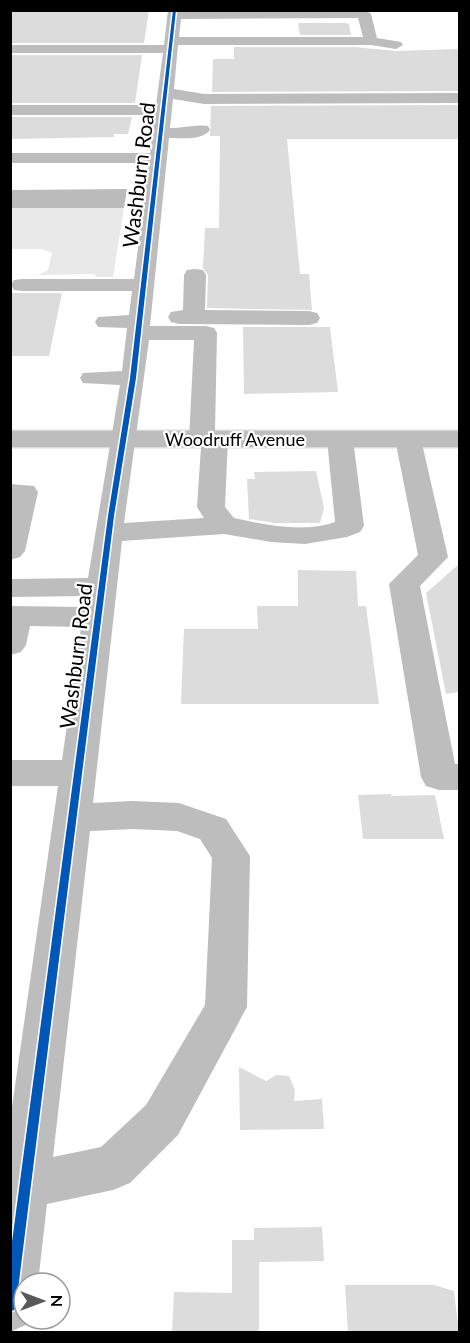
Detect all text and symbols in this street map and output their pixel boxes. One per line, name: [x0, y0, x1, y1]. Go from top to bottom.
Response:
street label: Washburn Road: [117, 101, 159, 249]
street label: Woodruff Avenue: [165, 428, 305, 450]
street label: Washburn Road: [54, 582, 96, 730]
north arrow: [12, 1271, 72, 1331]
text: N: [48, 1295, 67, 1307]

